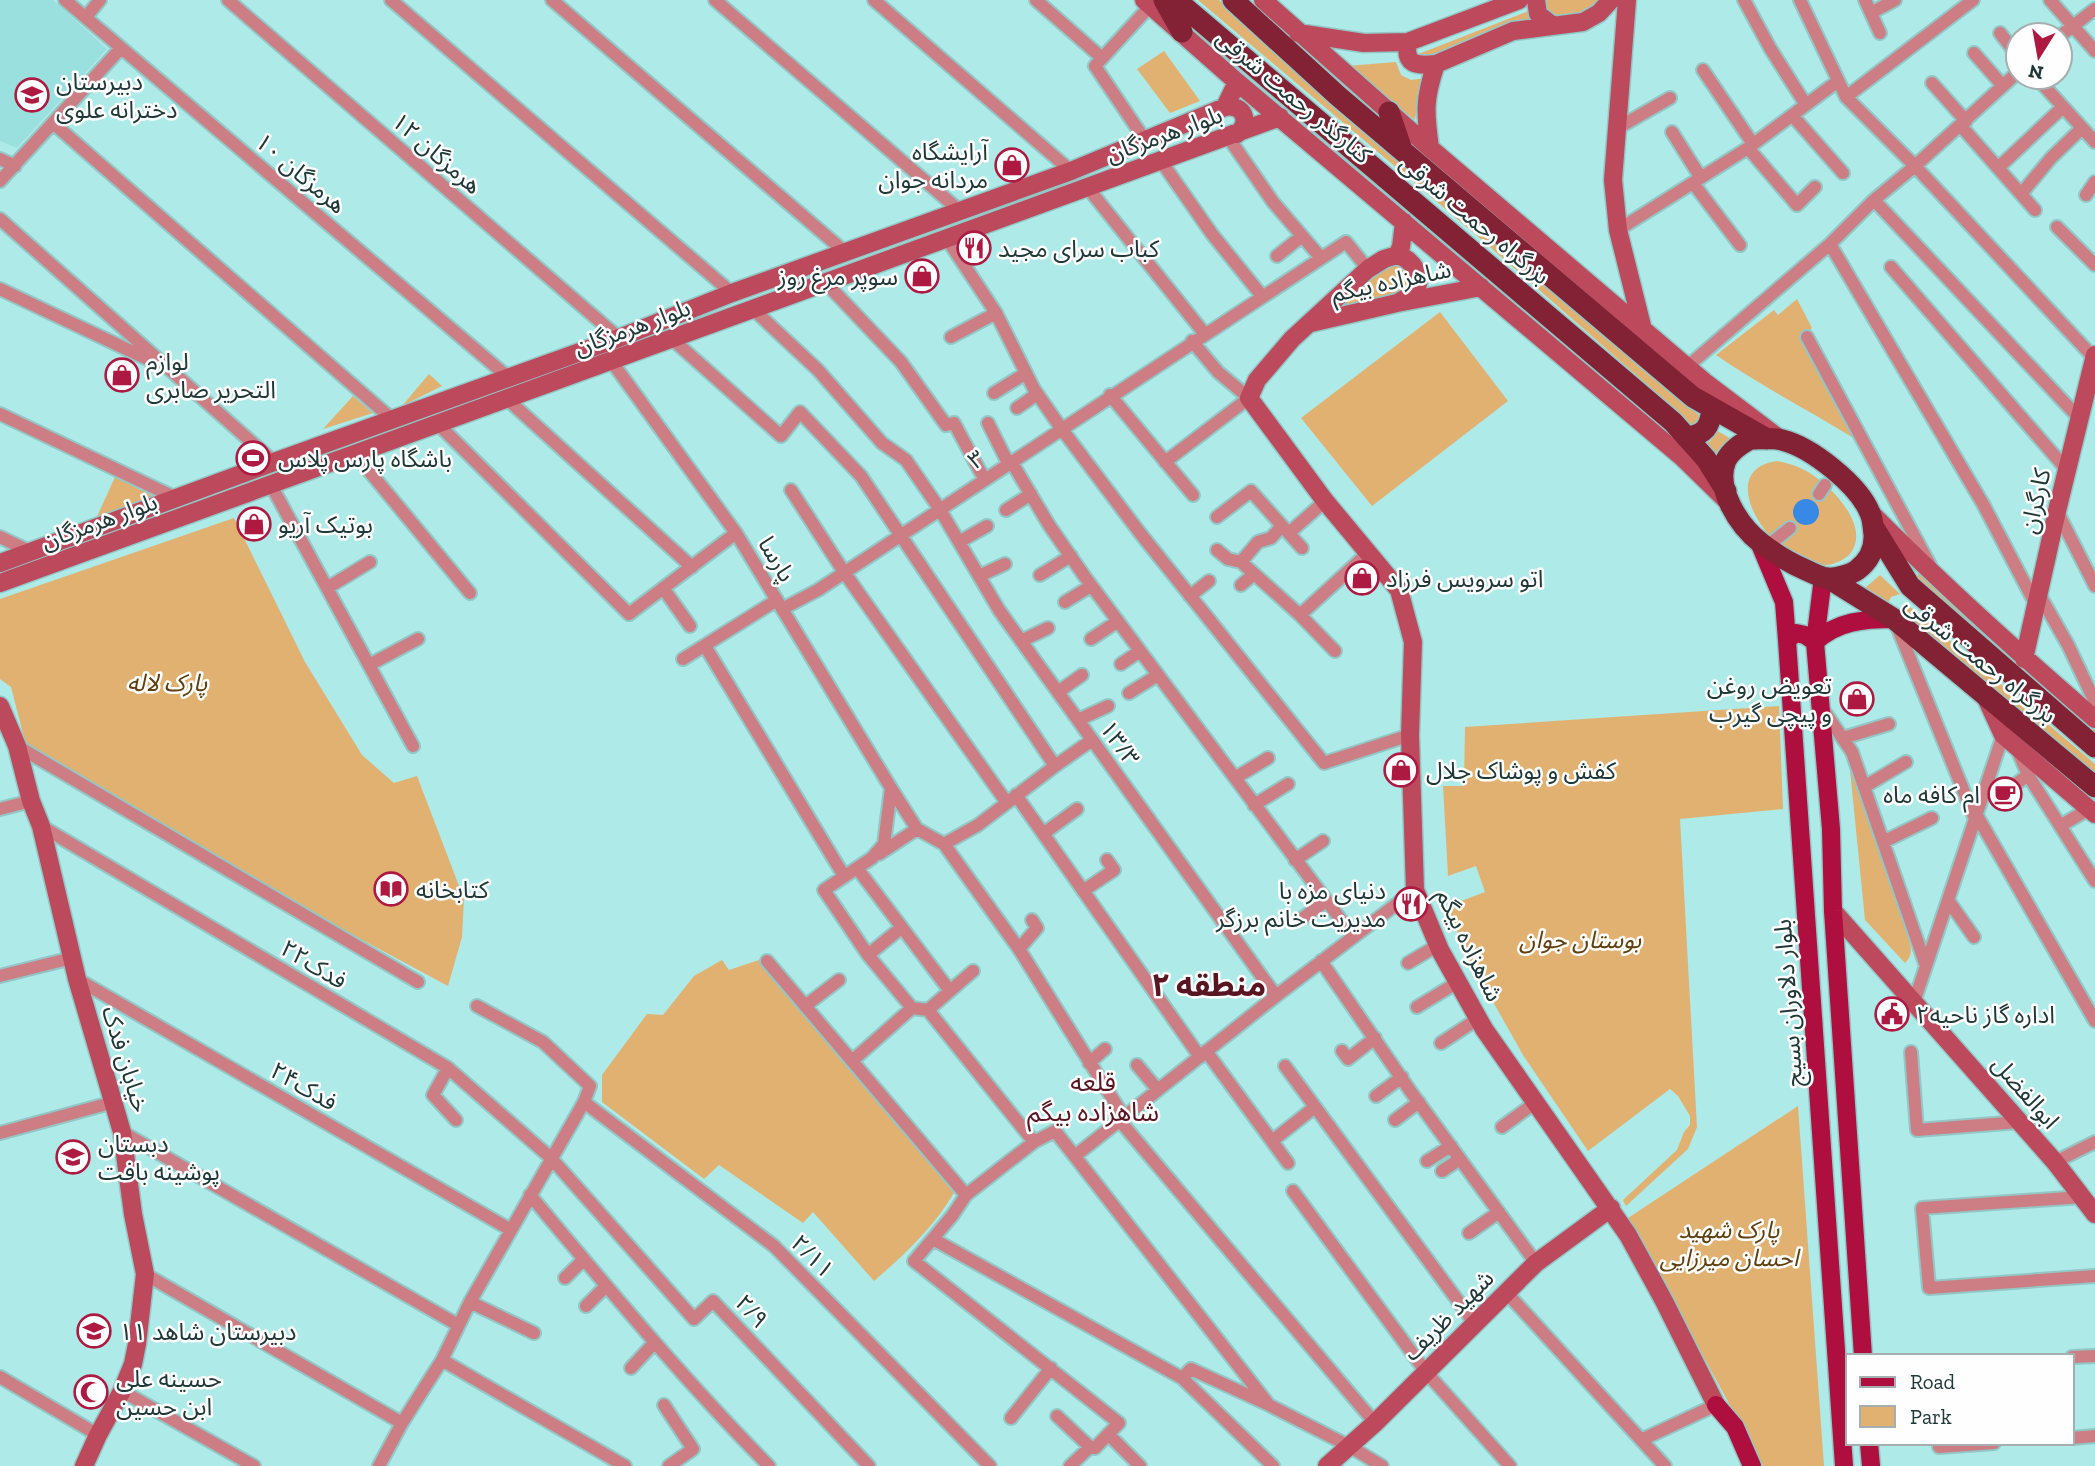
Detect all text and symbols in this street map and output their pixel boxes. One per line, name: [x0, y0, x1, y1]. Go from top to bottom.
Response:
north arrow: [2004, 21, 2074, 91]
street label: کنارگذر رحمت شرقی: [1211, 23, 1378, 170]
text: N: [2027, 60, 2045, 85]
place label: دبیرستان دخترانه علوی: [56, 67, 178, 124]
school or university icon: دبیرستان دخترانه علوی: [13, 76, 51, 114]
street label: بلوار هرمزگان: [1102, 100, 1226, 168]
street label: هرمزگان ۱۲: [386, 106, 488, 200]
street label: هرمزگان ۱۰: [250, 127, 352, 219]
place label: آرایشگاه مردانه جوان: [878, 137, 989, 194]
shop icon: آرایشگاه مردانه جوان: [993, 146, 1031, 184]
street label: بزرگراه رحمت شرقی: [1394, 148, 1556, 290]
restaurant icon: کباب سرای مجید: [955, 229, 993, 267]
place label: کباب سرای مجید: [998, 234, 1160, 263]
street label: شاهزاده بیگم: [1328, 254, 1454, 311]
shop icon: سوپر مرغ روز: [903, 257, 941, 295]
place label: سوپر مرغ روز: [777, 262, 898, 294]
street label: بلوار هرمزگان: [570, 293, 694, 361]
place label: لوازم التحریر صابری: [146, 347, 276, 404]
shop icon: لوازم التحریر صابری: [103, 356, 141, 394]
sports icon: باشگاه پارس پلاس: [234, 439, 272, 477]
street label: ۳: [962, 443, 990, 475]
place label: باشگاه پارس پلاس: [278, 444, 452, 474]
street label: کارگران: [2013, 465, 2057, 536]
street label: بلوار هرمزگان: [37, 487, 161, 555]
shop icon: بوتیک آریو: [235, 505, 273, 543]
place label: بوتیک آریو: [278, 510, 373, 539]
street label: پارسا: [751, 531, 802, 588]
shop icon: اتو سرویس فرزاد: [1343, 559, 1381, 597]
place label: اتو سرویس فرزاد: [1386, 564, 1543, 593]
street label: بزرگراه رحمت شرقی: [1899, 589, 2063, 729]
park label: پارک لاله: [127, 668, 208, 699]
place label: تعویض روغن و پیچی گیرب: [1707, 671, 1832, 729]
shop icon: تعویض روغن و پیچی گیرب: [1838, 680, 1876, 718]
street label: ۱۳/۳: [1094, 715, 1146, 771]
shop icon: کفش و پوشاک جلال: [1382, 751, 1420, 789]
place label: کفش و پوشاک جلال: [1426, 756, 1617, 786]
cafe icon: ام کافه ماه: [1986, 775, 2024, 813]
place label: ام کافه ماه: [1883, 780, 1980, 813]
library icon: کتابخانه: [372, 870, 410, 908]
place label: کتابخانه: [416, 875, 490, 904]
place label: دنیای مزه با مدیریت خانم برزگر: [1215, 876, 1386, 936]
street label: شاهزاده بیگم: [1428, 884, 1510, 1007]
restaurant icon: دنیای مزه با مدیریت خانم برزگر: [1392, 885, 1430, 923]
street label: بلوار دلاوران بسیج: [1768, 918, 1811, 1088]
park label: بوستان جوان: [1519, 925, 1641, 954]
street label: فدک۲۲: [276, 933, 352, 995]
district label: منطقه ۲: [1152, 966, 1266, 1004]
public building icon: اداره گاز ناحیه۲: [1873, 995, 1911, 1033]
place label: اداره گاز ناحیه۲: [1916, 1000, 2055, 1029]
street label: خیابان فدک: [96, 1002, 156, 1116]
street label: ابوالفضل: [1986, 1049, 2066, 1135]
street label: فدک۲۴: [266, 1055, 342, 1117]
district label: قلعه شاهزاده بیگم: [1027, 1066, 1159, 1132]
place label: دبستان پوشینه بافت: [98, 1129, 220, 1187]
school or university icon: دبستان پوشینه بافت: [54, 1138, 92, 1176]
park label: پارک شهید احسان میرزایی: [1660, 1215, 1801, 1272]
street label: ۲/۱۱: [785, 1228, 841, 1284]
street label: شهید ظریف: [1396, 1263, 1500, 1367]
street label: ۲/۹: [729, 1288, 775, 1334]
school or university icon: دبیرستان شاهد ۱۱: [75, 1312, 113, 1350]
place label: دبیرستان شاهد ۱۱: [119, 1317, 297, 1346]
legend: [1846, 1354, 2074, 1445]
place label: حسینه علی ابن حسین: [116, 1364, 222, 1421]
text: Road: [1910, 1369, 1956, 1394]
mosque icon: حسینه علی ابن حسین: [72, 1373, 110, 1411]
text: Park: [1910, 1404, 1952, 1429]

